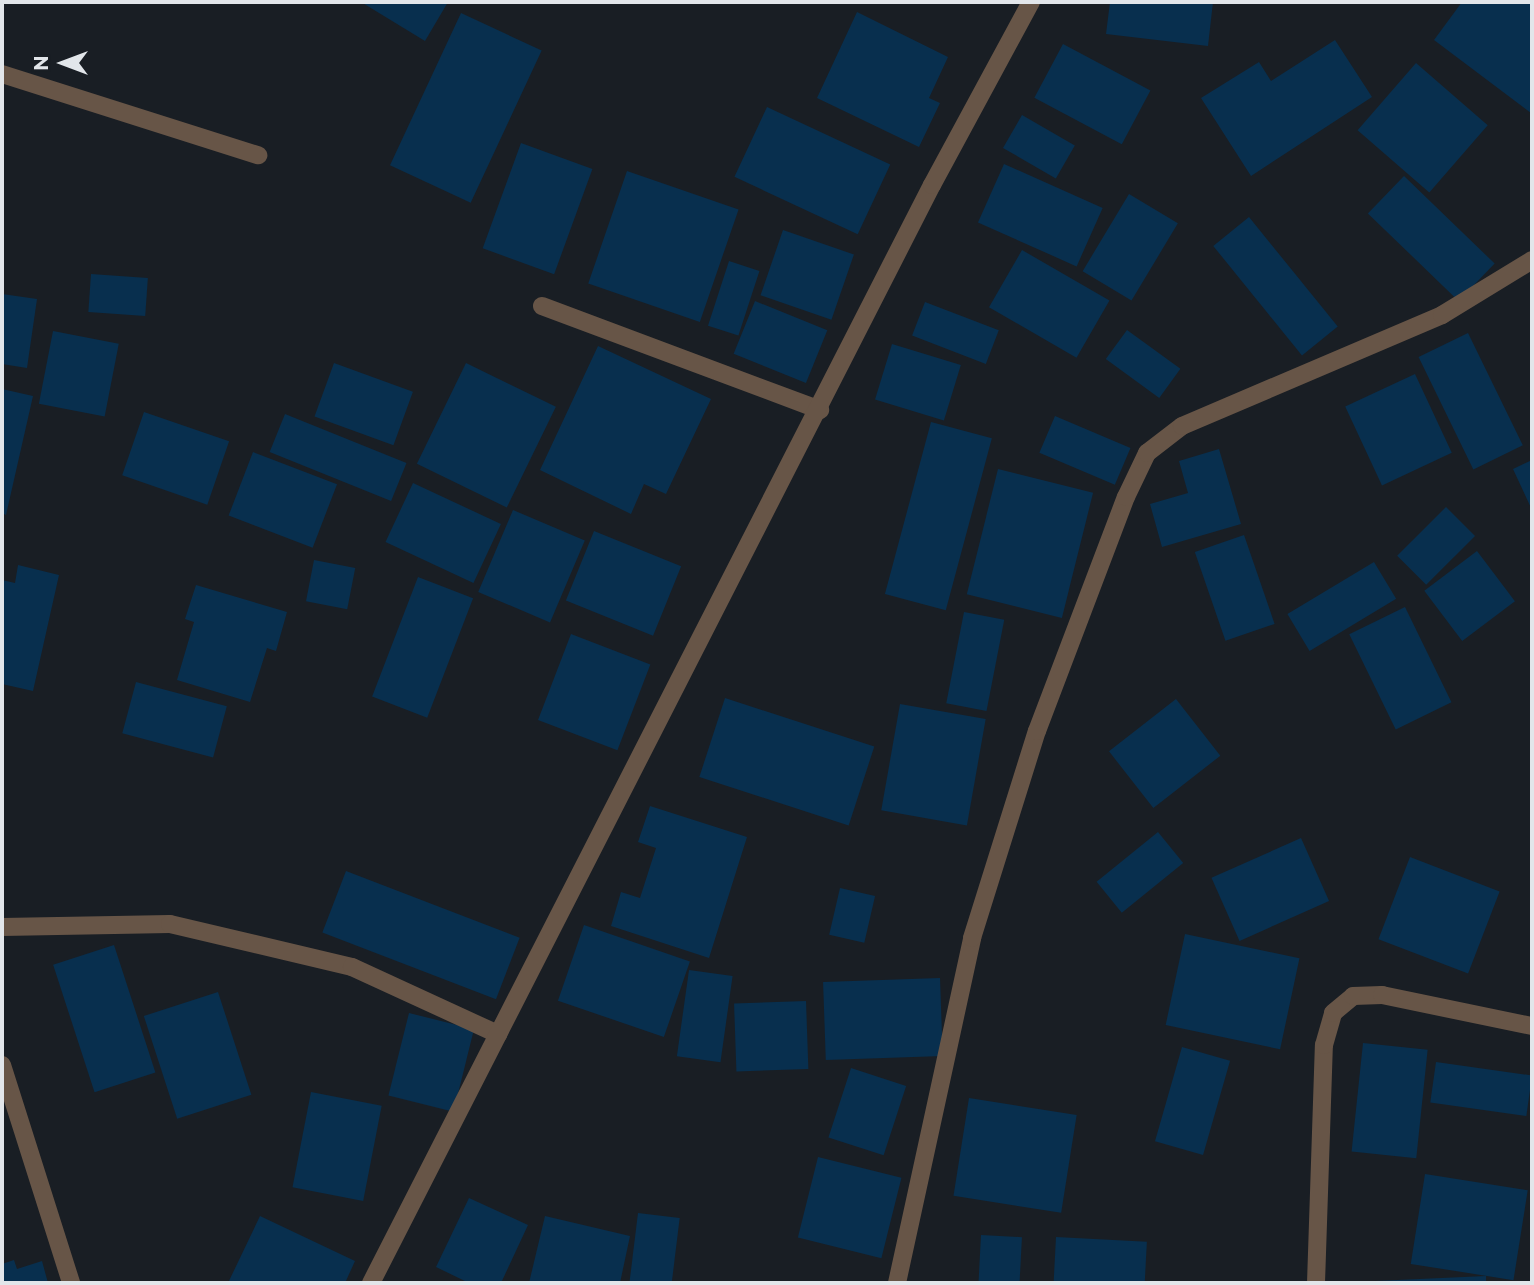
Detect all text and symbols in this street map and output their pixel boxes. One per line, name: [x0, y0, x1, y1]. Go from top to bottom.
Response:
north arrow: [28, 28, 98, 98]
text: N: [30, 55, 53, 71]

